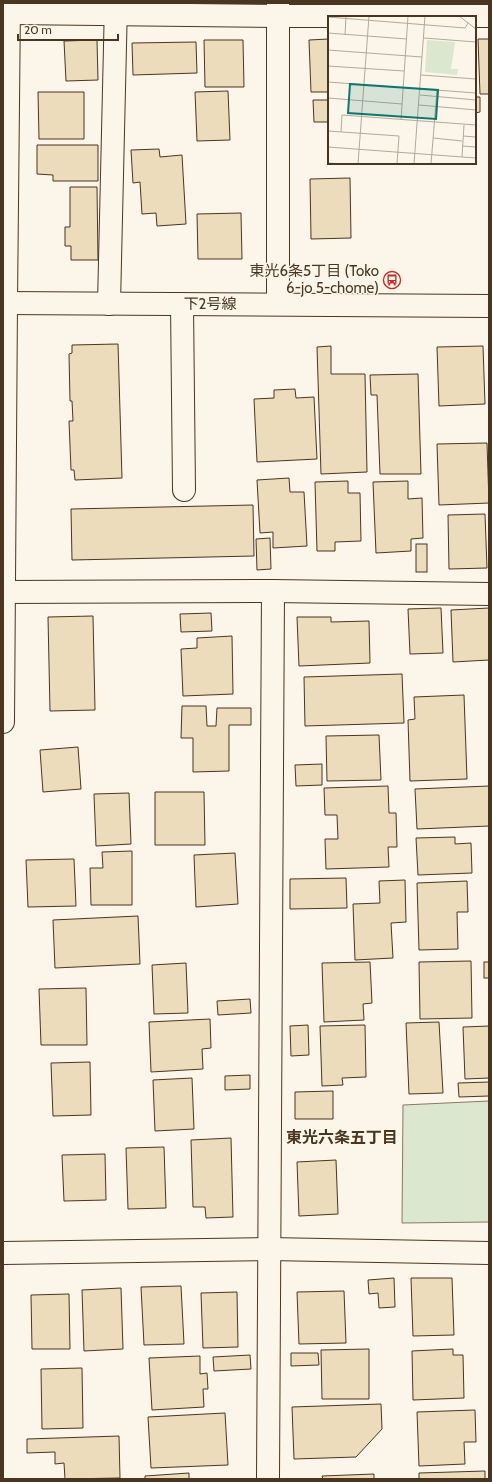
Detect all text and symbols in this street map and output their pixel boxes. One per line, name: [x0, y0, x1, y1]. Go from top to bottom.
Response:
scale bar: [18, 16, 118, 42]
inset map: [328, 16, 476, 164]
text: 20 m: [24, 22, 52, 37]
place label: 東光6条5丁目 (Toko 6-jo 5-chome): [250, 262, 379, 297]
bus stop icon: 東光6条5丁目 (Toko 6-jo 5-chome): [382, 270, 402, 290]
street label: 下2号線: [184, 295, 236, 313]
district label: 東光六条五丁目: [286, 1128, 398, 1147]

